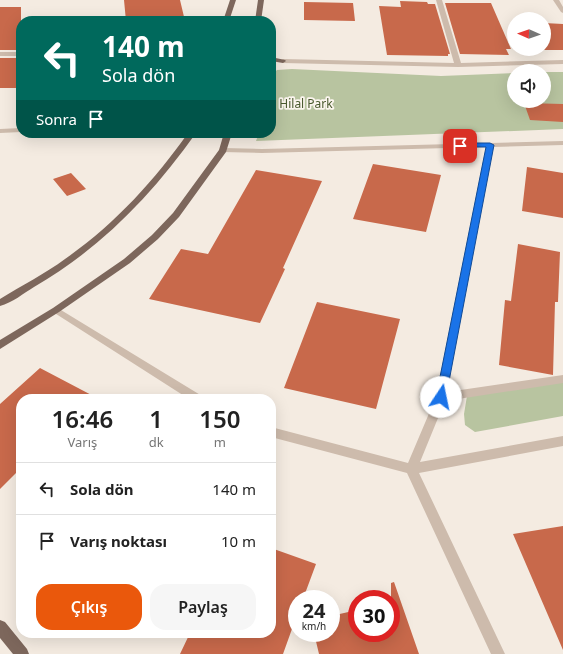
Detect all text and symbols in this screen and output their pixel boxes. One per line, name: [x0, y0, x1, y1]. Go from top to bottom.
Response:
north arrow: [507, 12, 551, 56]
map controls: [507, 12, 551, 108]
text: 140 m: [102, 27, 185, 65]
icon: left: [36, 32, 88, 84]
text: Sola dön: [102, 63, 175, 87]
button: sound: [507, 64, 551, 108]
park label: Hilal Park: [279, 95, 333, 112]
icon: arrive: [85, 108, 107, 130]
text: Sonra: [36, 109, 77, 129]
pin: [443, 129, 477, 163]
icon: arrive: [449, 135, 471, 157]
position arrow: [420, 376, 462, 418]
text: 16:46: [52, 402, 113, 435]
text: 1: [149, 402, 163, 435]
text: 150: [199, 402, 240, 435]
text: Varış: [67, 433, 97, 451]
text: dk: [149, 433, 164, 451]
text: m: [214, 433, 226, 451]
icon: left: [36, 478, 58, 500]
text: Sola dön: [70, 479, 134, 499]
text: 140 m: [212, 479, 256, 499]
icon: arrive: [36, 530, 58, 552]
text: Varış noktası: [70, 531, 167, 551]
text: 10 m: [221, 531, 256, 551]
button: Çıkış: [36, 584, 142, 630]
button: Paylaş: [150, 584, 256, 630]
speed limit sign: 30: [348, 590, 400, 642]
text: 24: [303, 597, 325, 624]
text: km/h: [302, 619, 326, 633]

